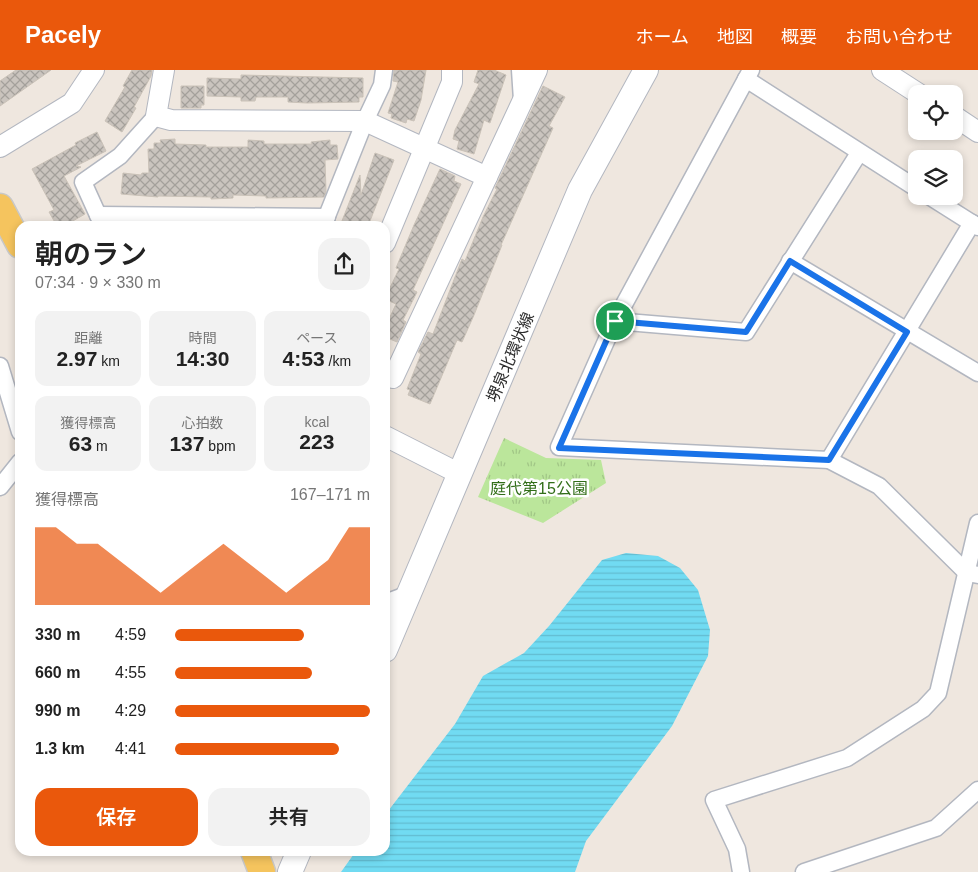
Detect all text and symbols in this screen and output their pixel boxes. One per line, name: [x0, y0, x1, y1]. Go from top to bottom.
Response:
text: Pacely: [25, 21, 101, 48]
text: ホーム: [636, 27, 689, 47]
text: 地図: [717, 27, 753, 47]
text: 概要: [781, 27, 817, 47]
text: お問い合わせ: [845, 27, 953, 47]
map controls: [908, 85, 963, 205]
button: locate: [908, 85, 963, 140]
button: layers: [908, 150, 963, 205]
button: share: [318, 238, 370, 290]
text: 朝のラン: [35, 239, 147, 270]
text: 07:34 · 9 × 330 m: [35, 274, 161, 291]
pin: [594, 300, 636, 342]
icon: arrive: [601, 307, 629, 335]
street label: 堺泉北環状線: [484, 310, 537, 405]
text: 距離: [74, 330, 102, 346]
text: 時間: [188, 330, 216, 346]
text: ペース: [296, 330, 337, 346]
text: 2.97: [56, 347, 97, 370]
text: 14:30: [176, 347, 229, 370]
text: 4:53: [283, 347, 325, 370]
text: km: [97, 353, 120, 369]
text: /km: [325, 353, 351, 369]
text: kcal: [304, 414, 329, 430]
text: 獲得標高: [60, 415, 116, 431]
text: 心拍数: [181, 415, 223, 431]
text: 223: [299, 430, 334, 453]
text: 63: [69, 432, 92, 455]
text: 137: [169, 432, 204, 455]
text: m: [92, 438, 108, 454]
text: bpm: [204, 438, 236, 454]
park label: 庭代第15公園: [490, 480, 588, 497]
text: 167–171 m: [290, 486, 370, 503]
text: 獲得標高: [35, 491, 99, 508]
text: 330 m: [35, 626, 80, 643]
text: 4:59: [115, 626, 146, 643]
text: 660 m: [35, 664, 80, 681]
text: 4:55: [115, 664, 146, 681]
text: 990 m: [35, 702, 80, 719]
text: 4:29: [115, 702, 146, 719]
text: 1.3 km: [35, 740, 85, 757]
text: 4:41: [115, 740, 146, 757]
button: 保存: [35, 788, 198, 846]
button: 共有: [208, 788, 370, 846]

